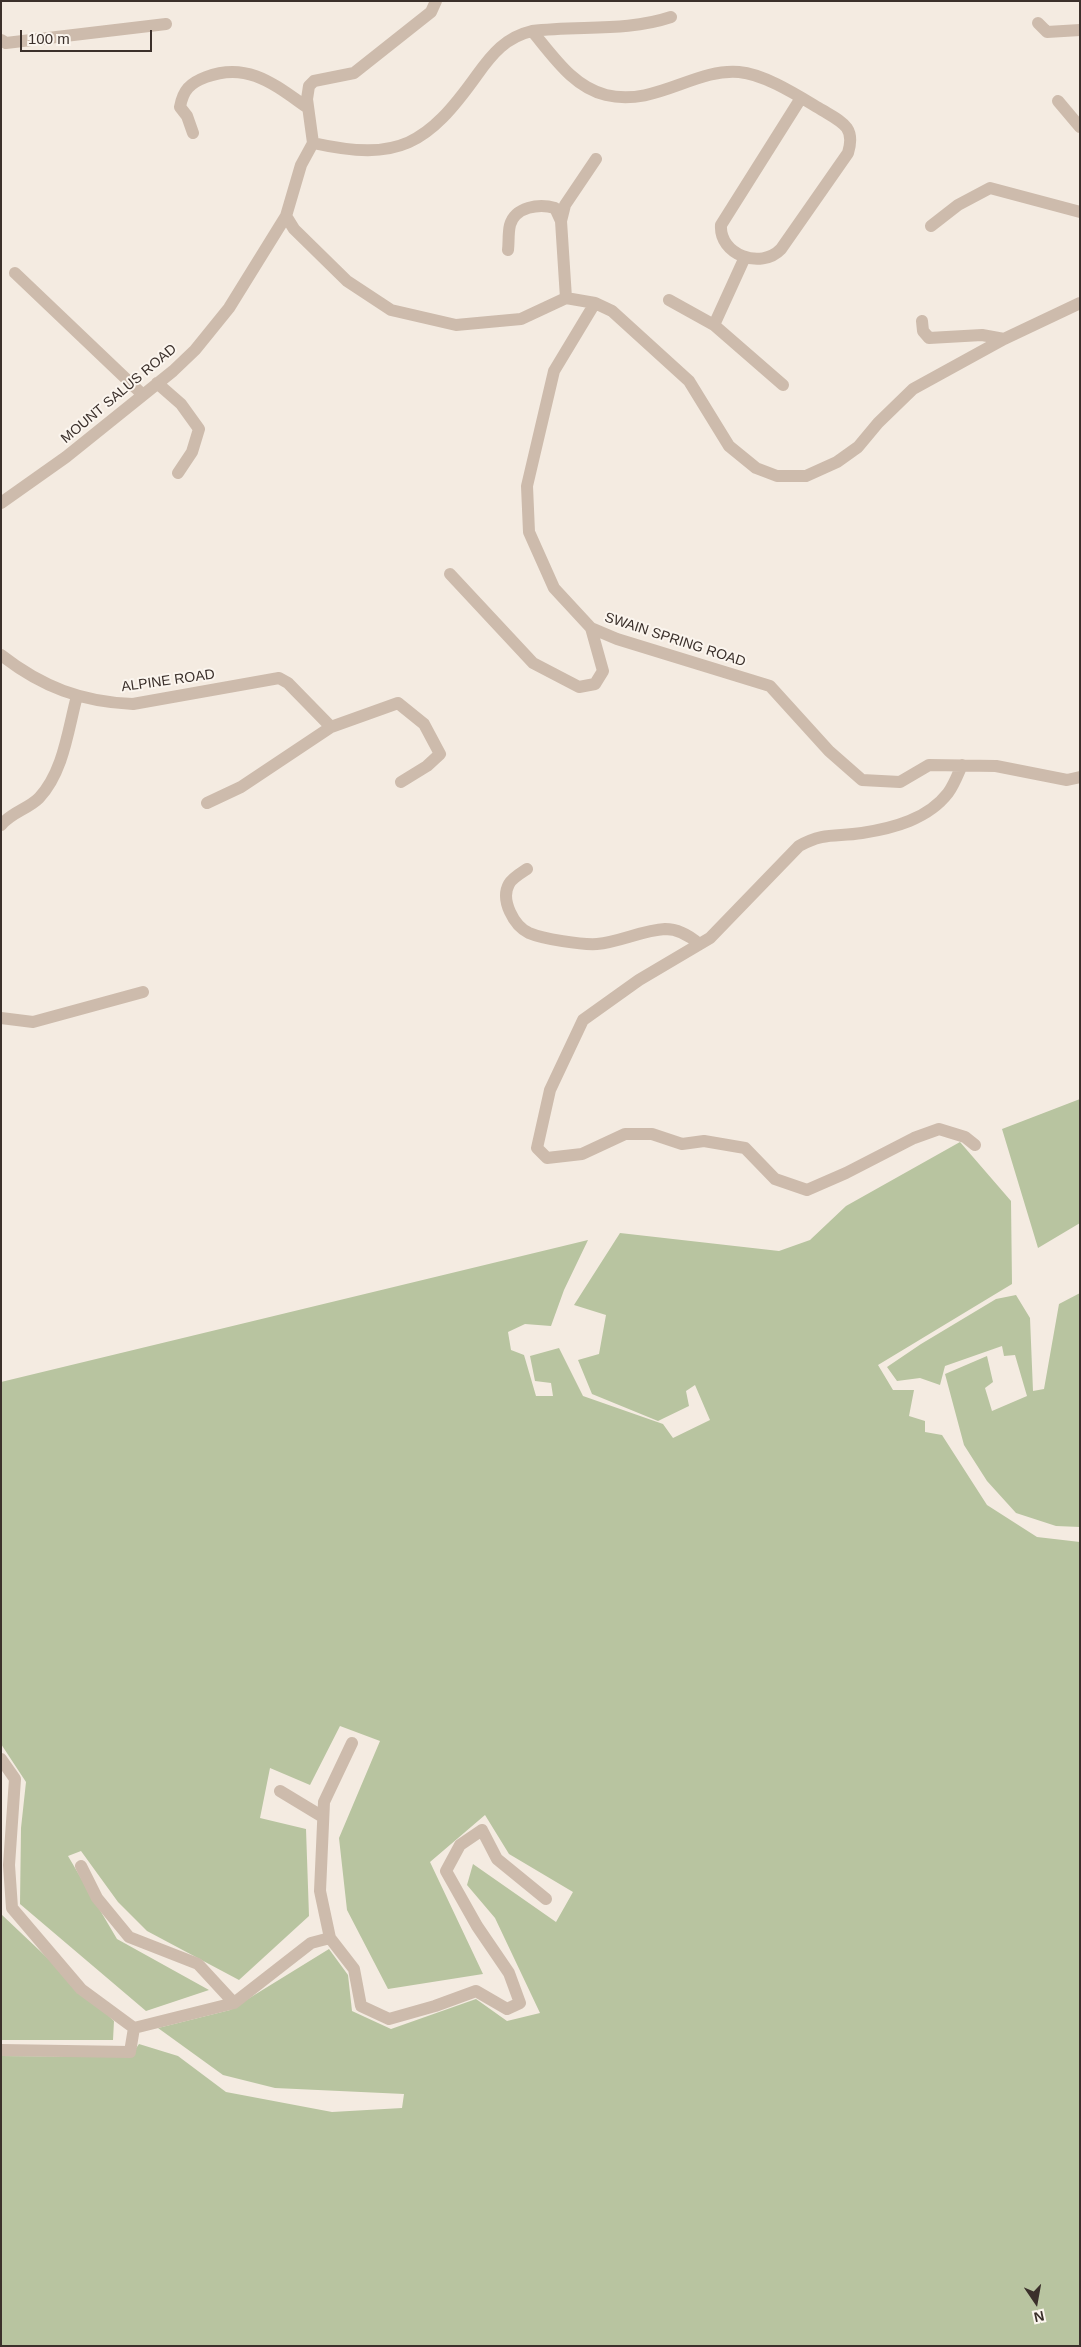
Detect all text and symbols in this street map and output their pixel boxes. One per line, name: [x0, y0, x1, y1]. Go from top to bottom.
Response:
scale bar: [22, 20, 155, 52]
text: 100 m: [28, 30, 70, 47]
street label: MOUNT SALUS ROAD: [58, 341, 180, 447]
street label: SWAIN SPRING ROAD: [602, 609, 748, 671]
street label: ALPINE ROAD: [120, 666, 216, 696]
north arrow: [1011, 2277, 1061, 2327]
text: N: [1033, 2308, 1046, 2326]

